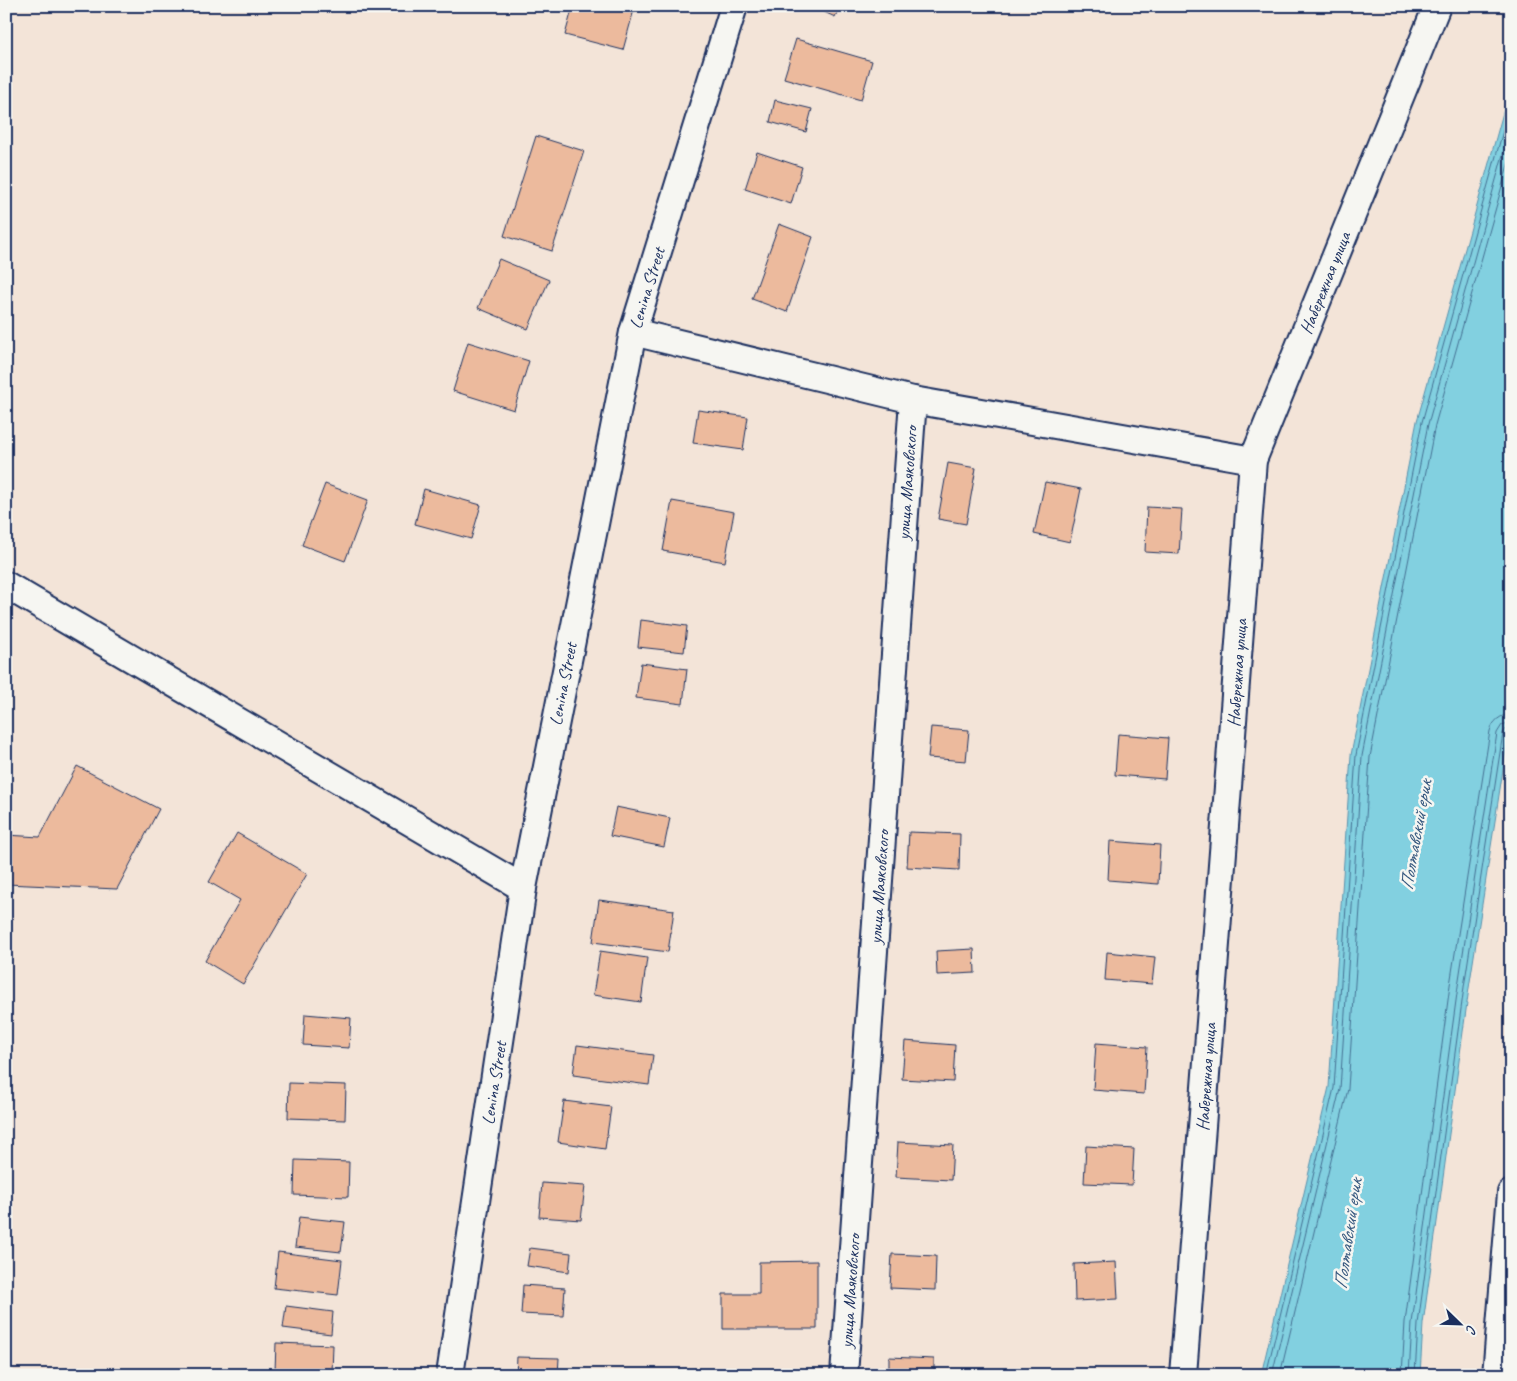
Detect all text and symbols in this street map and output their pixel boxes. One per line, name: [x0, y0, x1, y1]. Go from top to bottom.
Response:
street label: Набережная улица: [1295, 227, 1356, 337]
street label: Lenina Street: [624, 243, 670, 331]
street label: улица Маяковского: [892, 424, 922, 542]
street label: Набережная улица: [1222, 617, 1252, 728]
street label: Lenina Street: [544, 639, 582, 727]
water label: Полтавский ерик: [1395, 775, 1438, 892]
street label: улица Маяковского: [864, 828, 894, 946]
street label: Набережная улица: [1191, 1021, 1221, 1132]
street label: Lenina Street: [477, 1038, 512, 1126]
water label: Полтавский ерик: [1328, 1174, 1368, 1291]
street label: улица Маяковского: [835, 1232, 865, 1350]
north arrow: [1434, 1298, 1484, 1348]
text: С: [1462, 1322, 1481, 1337]

